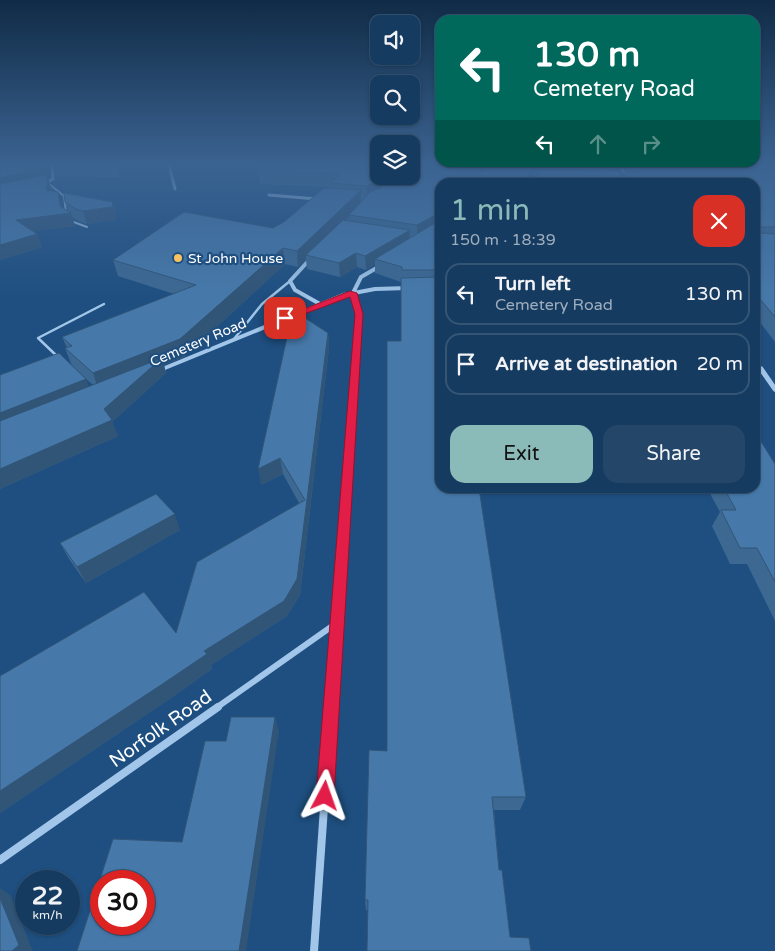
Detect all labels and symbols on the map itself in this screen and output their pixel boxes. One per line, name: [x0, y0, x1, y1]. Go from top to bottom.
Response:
place label: St John House: [188, 250, 283, 267]
marker: St John House: [172, 252, 184, 264]
pin: [264, 297, 306, 339]
street label: Cemetery Road: [147, 314, 249, 370]
street label: Norfolk Road: [105, 685, 216, 772]
position arrow: [298, 769, 350, 821]
speed limit sign: 30: [90, 870, 155, 935]

